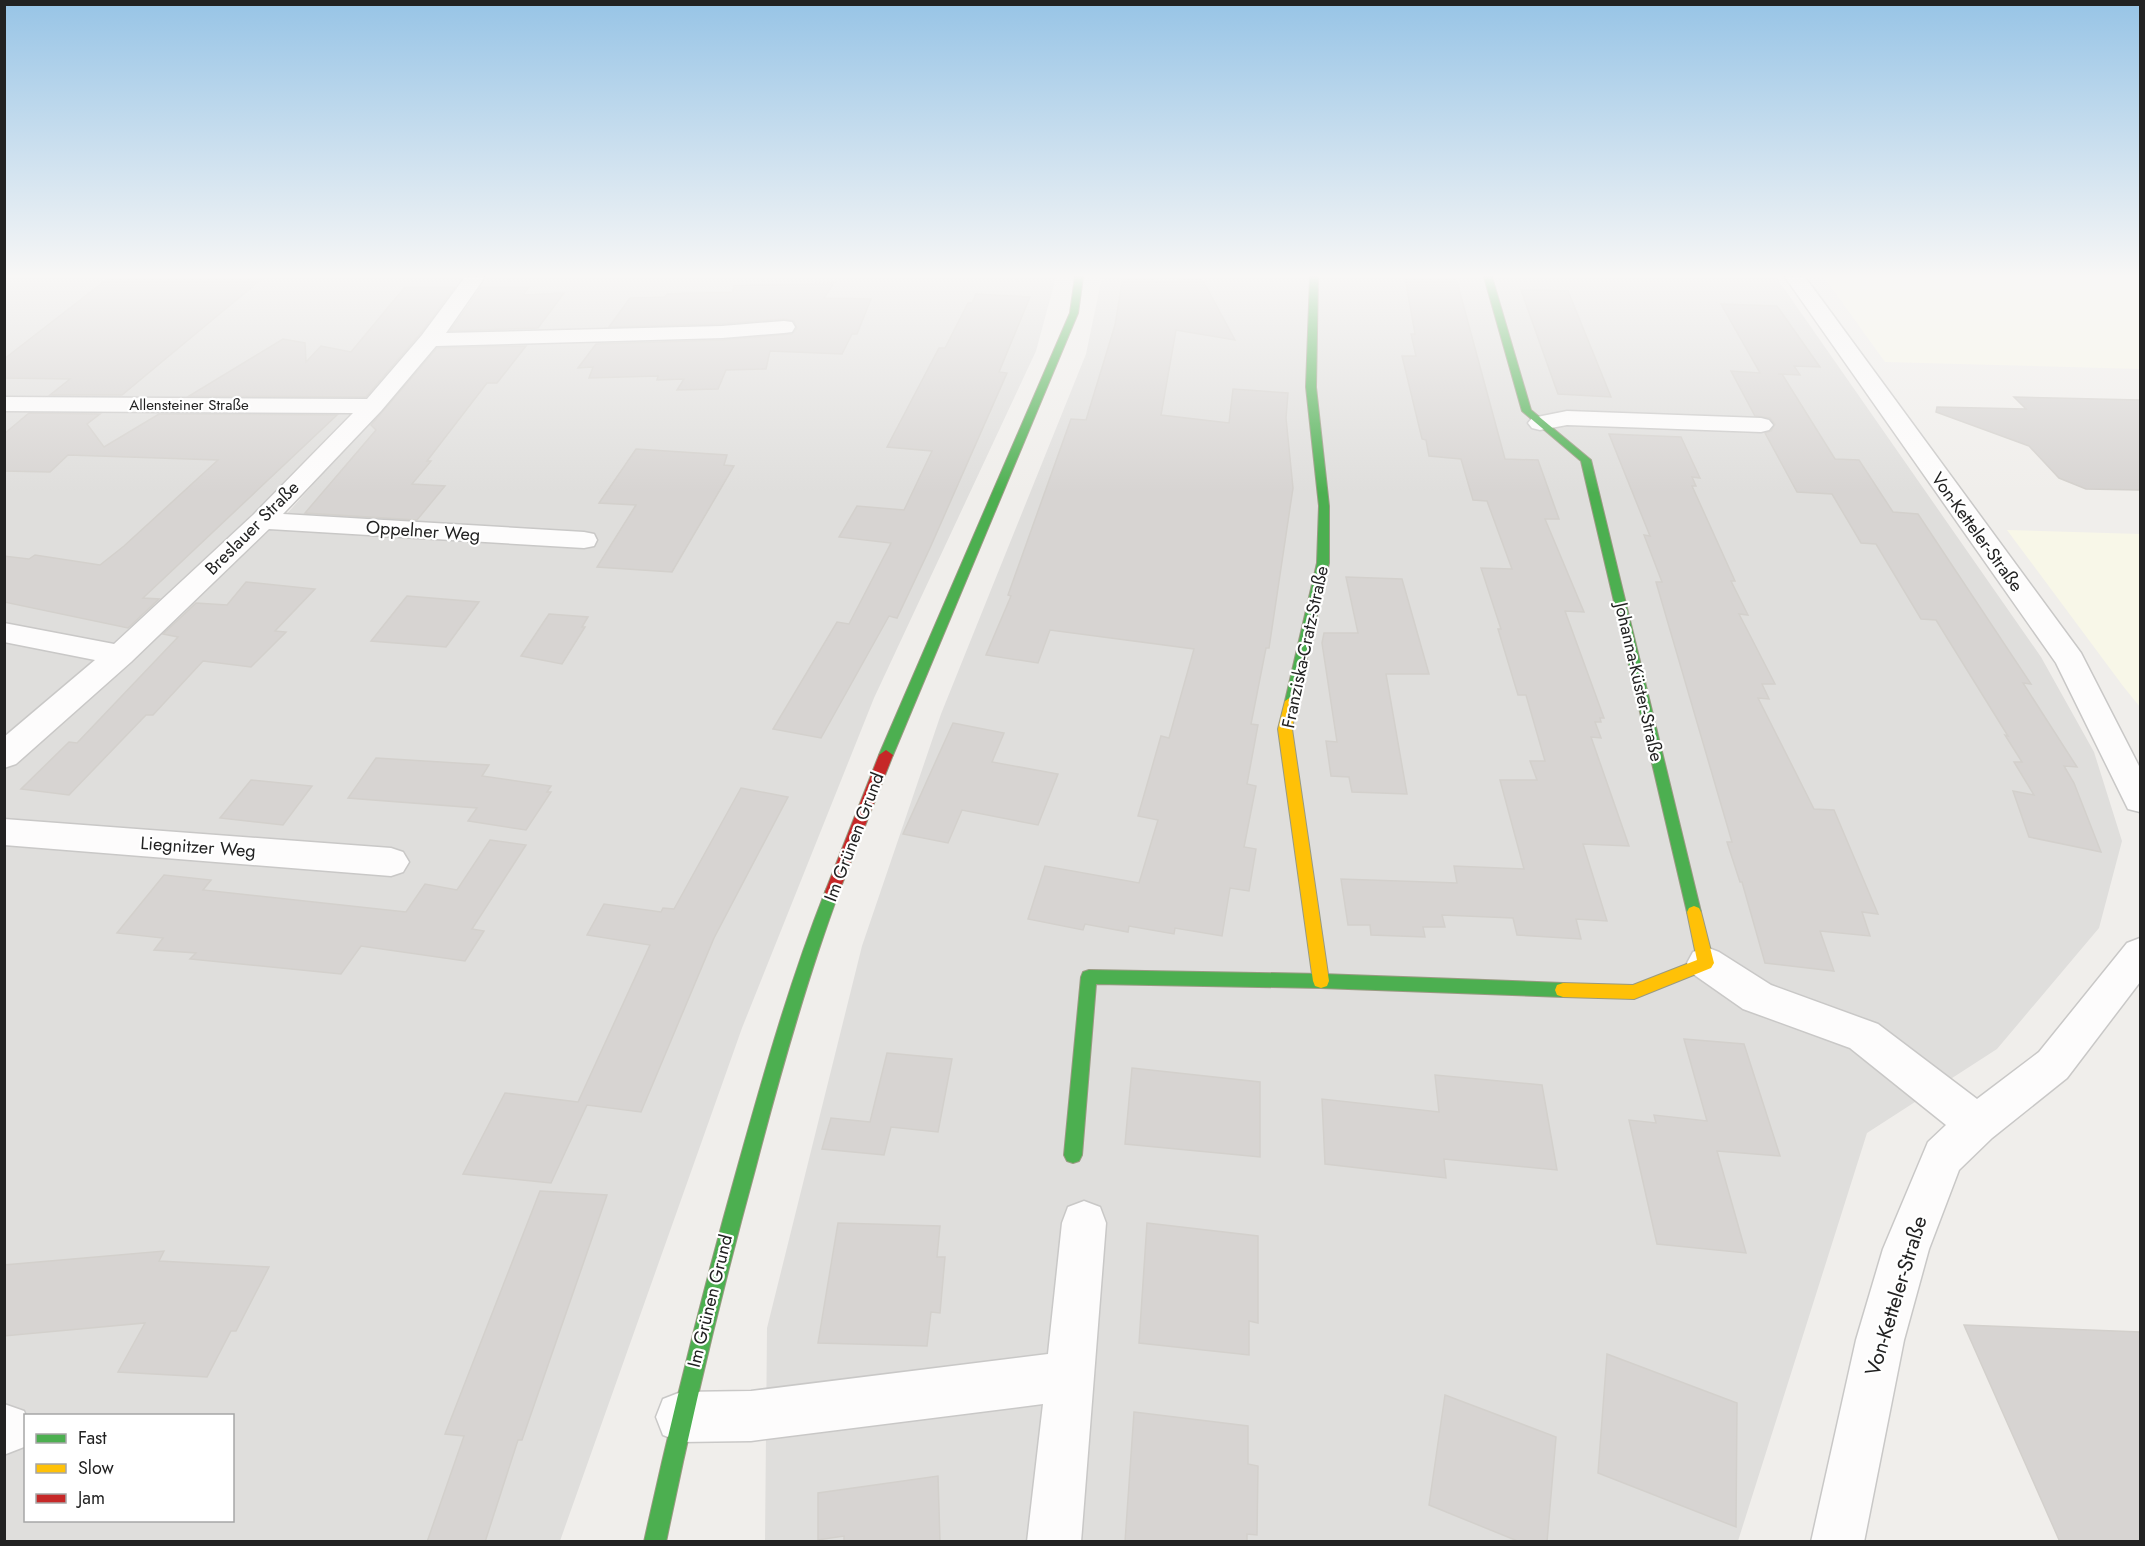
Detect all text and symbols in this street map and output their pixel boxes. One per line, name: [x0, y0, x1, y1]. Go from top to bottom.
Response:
street label: Allensteiner Straße: [129, 394, 249, 416]
street label: Von-Ketteler-Straße: [1925, 467, 2029, 597]
street label: Breslauer Straße: [199, 475, 305, 581]
street label: Oppelner Weg: [365, 514, 481, 548]
street label: Franziska-Cratz-Straße: [1275, 563, 1335, 731]
street label: Johanna-Küster-Straße: [1608, 598, 1670, 764]
street label: Im Grünen Grund: [817, 769, 891, 905]
street label: Liegnitzer Weg: [139, 830, 257, 864]
street label: Von-Ketteler-Straße: [1857, 1212, 1935, 1380]
street label: Im Grünen Grund: [681, 1232, 739, 1370]
legend: [24, 1414, 234, 1522]
text: Fast: [78, 1425, 107, 1451]
text: Slow: [78, 1455, 115, 1481]
text: Jam: [76, 1485, 105, 1511]

